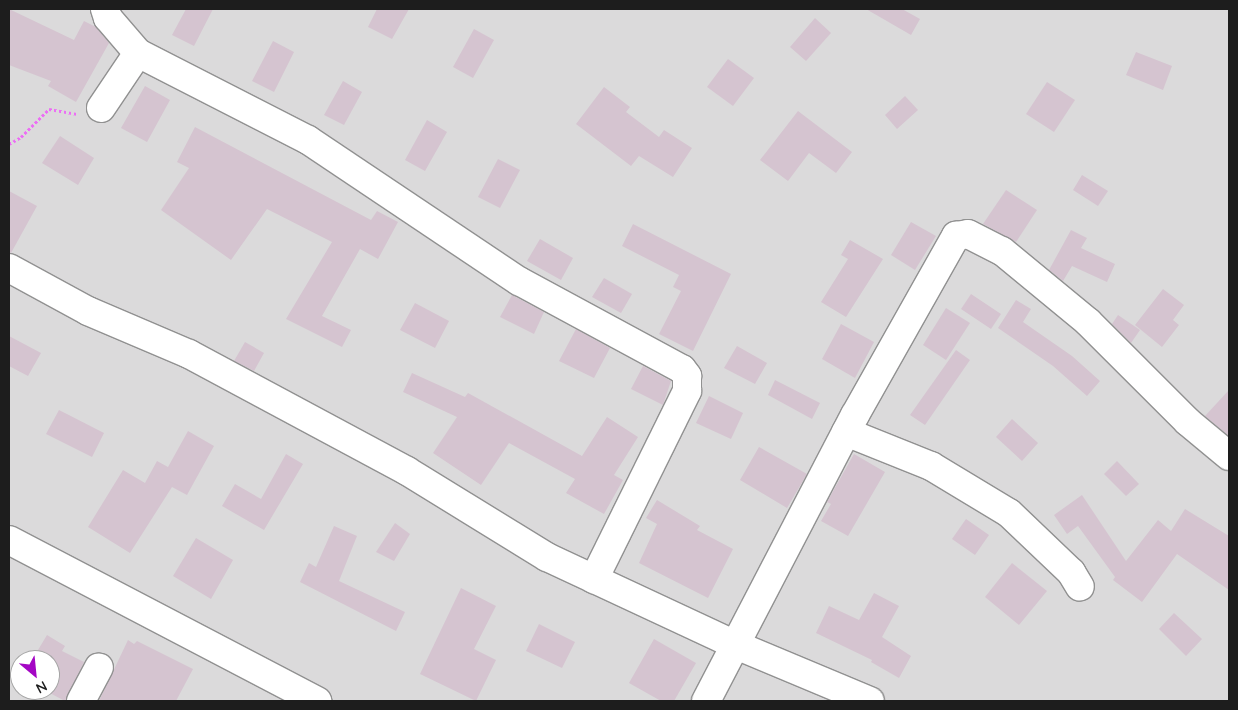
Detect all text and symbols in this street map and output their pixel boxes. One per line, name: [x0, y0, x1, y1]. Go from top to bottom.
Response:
north arrow: [10, 650, 60, 700]
text: N: [33, 677, 50, 698]

